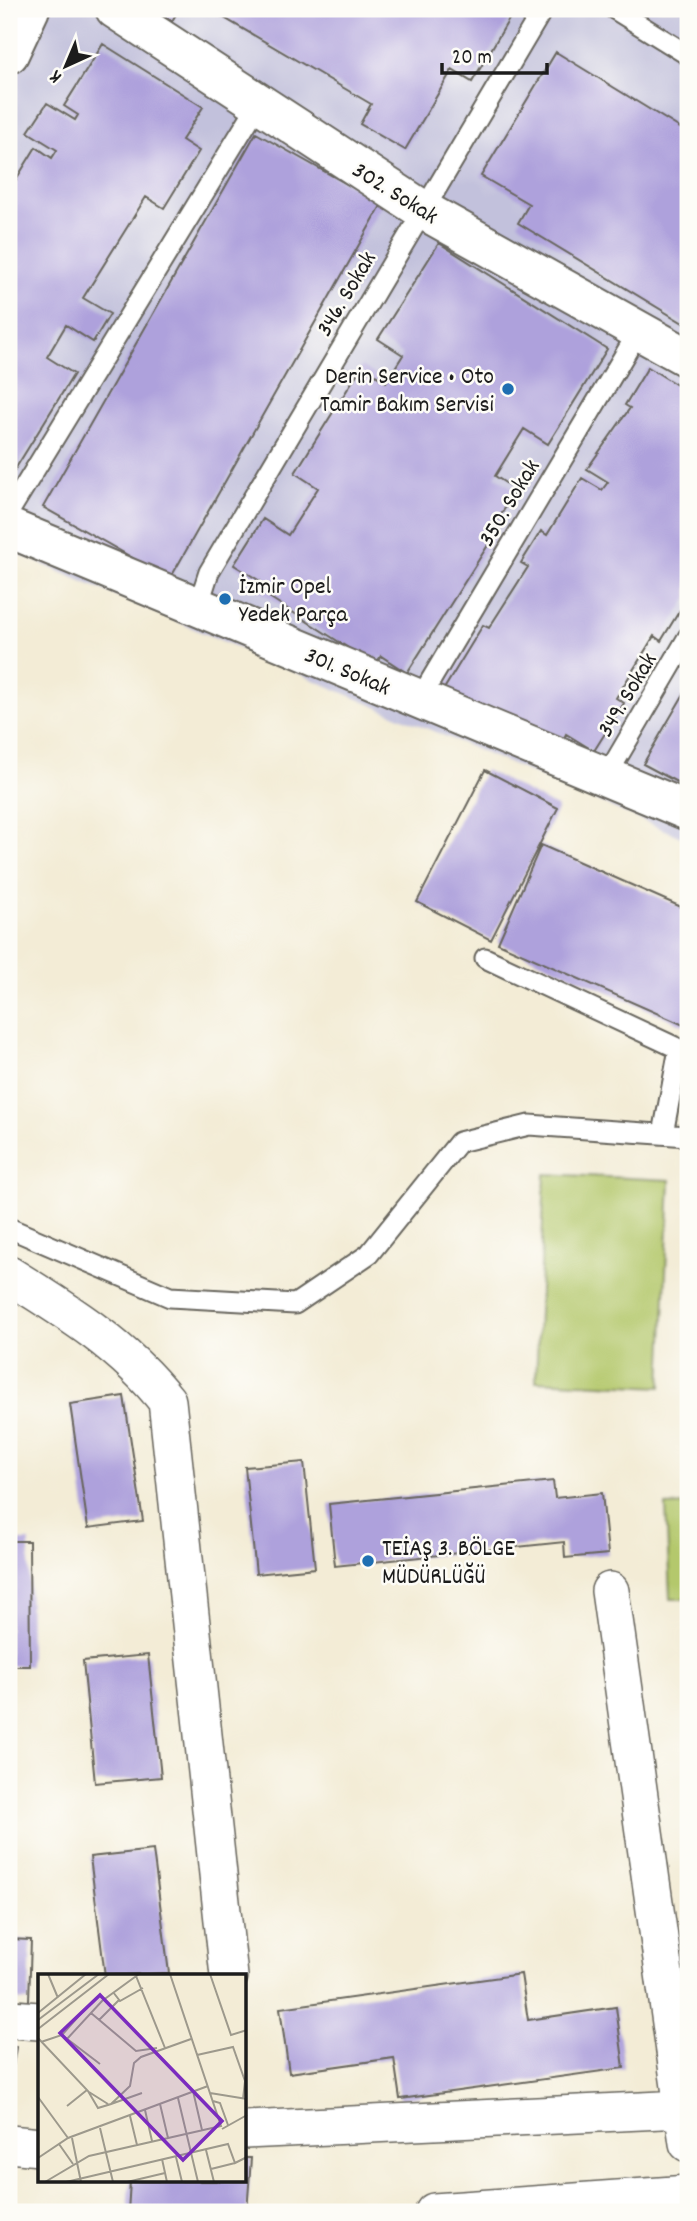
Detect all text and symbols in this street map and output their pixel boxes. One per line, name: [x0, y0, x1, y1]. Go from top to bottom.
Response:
north arrow: [32, 32, 102, 102]
scale bar: [442, 32, 546, 76]
text: 20 m: [452, 44, 492, 74]
text: K: [44, 63, 69, 88]
street label: 302. Sokak: [345, 155, 444, 234]
street label: 346. Sokak: [309, 245, 386, 344]
place label: Derin Service • Oto Tamir Bakım Servisi: [320, 361, 494, 423]
marker: Derin Service • Oto Tamir Bakım Servisi: [500, 381, 516, 397]
street label: 350. Sokak: [471, 453, 550, 554]
place label: İzmir Opel Yedek Parça: [239, 571, 348, 633]
marker: İzmir Opel Yedek Parça: [217, 591, 233, 607]
street label: 301. Sokak: [298, 639, 395, 706]
street label: 349. Sokak: [590, 647, 667, 744]
place label: TEİAŞ 3. BÖLGE MÜDÜRLÜĞÜ: [382, 1533, 515, 1595]
marker: TEİAŞ 3. BÖLGE MÜDÜRLÜĞÜ: [360, 1553, 376, 1569]
inset map: [38, 1974, 247, 2182]

